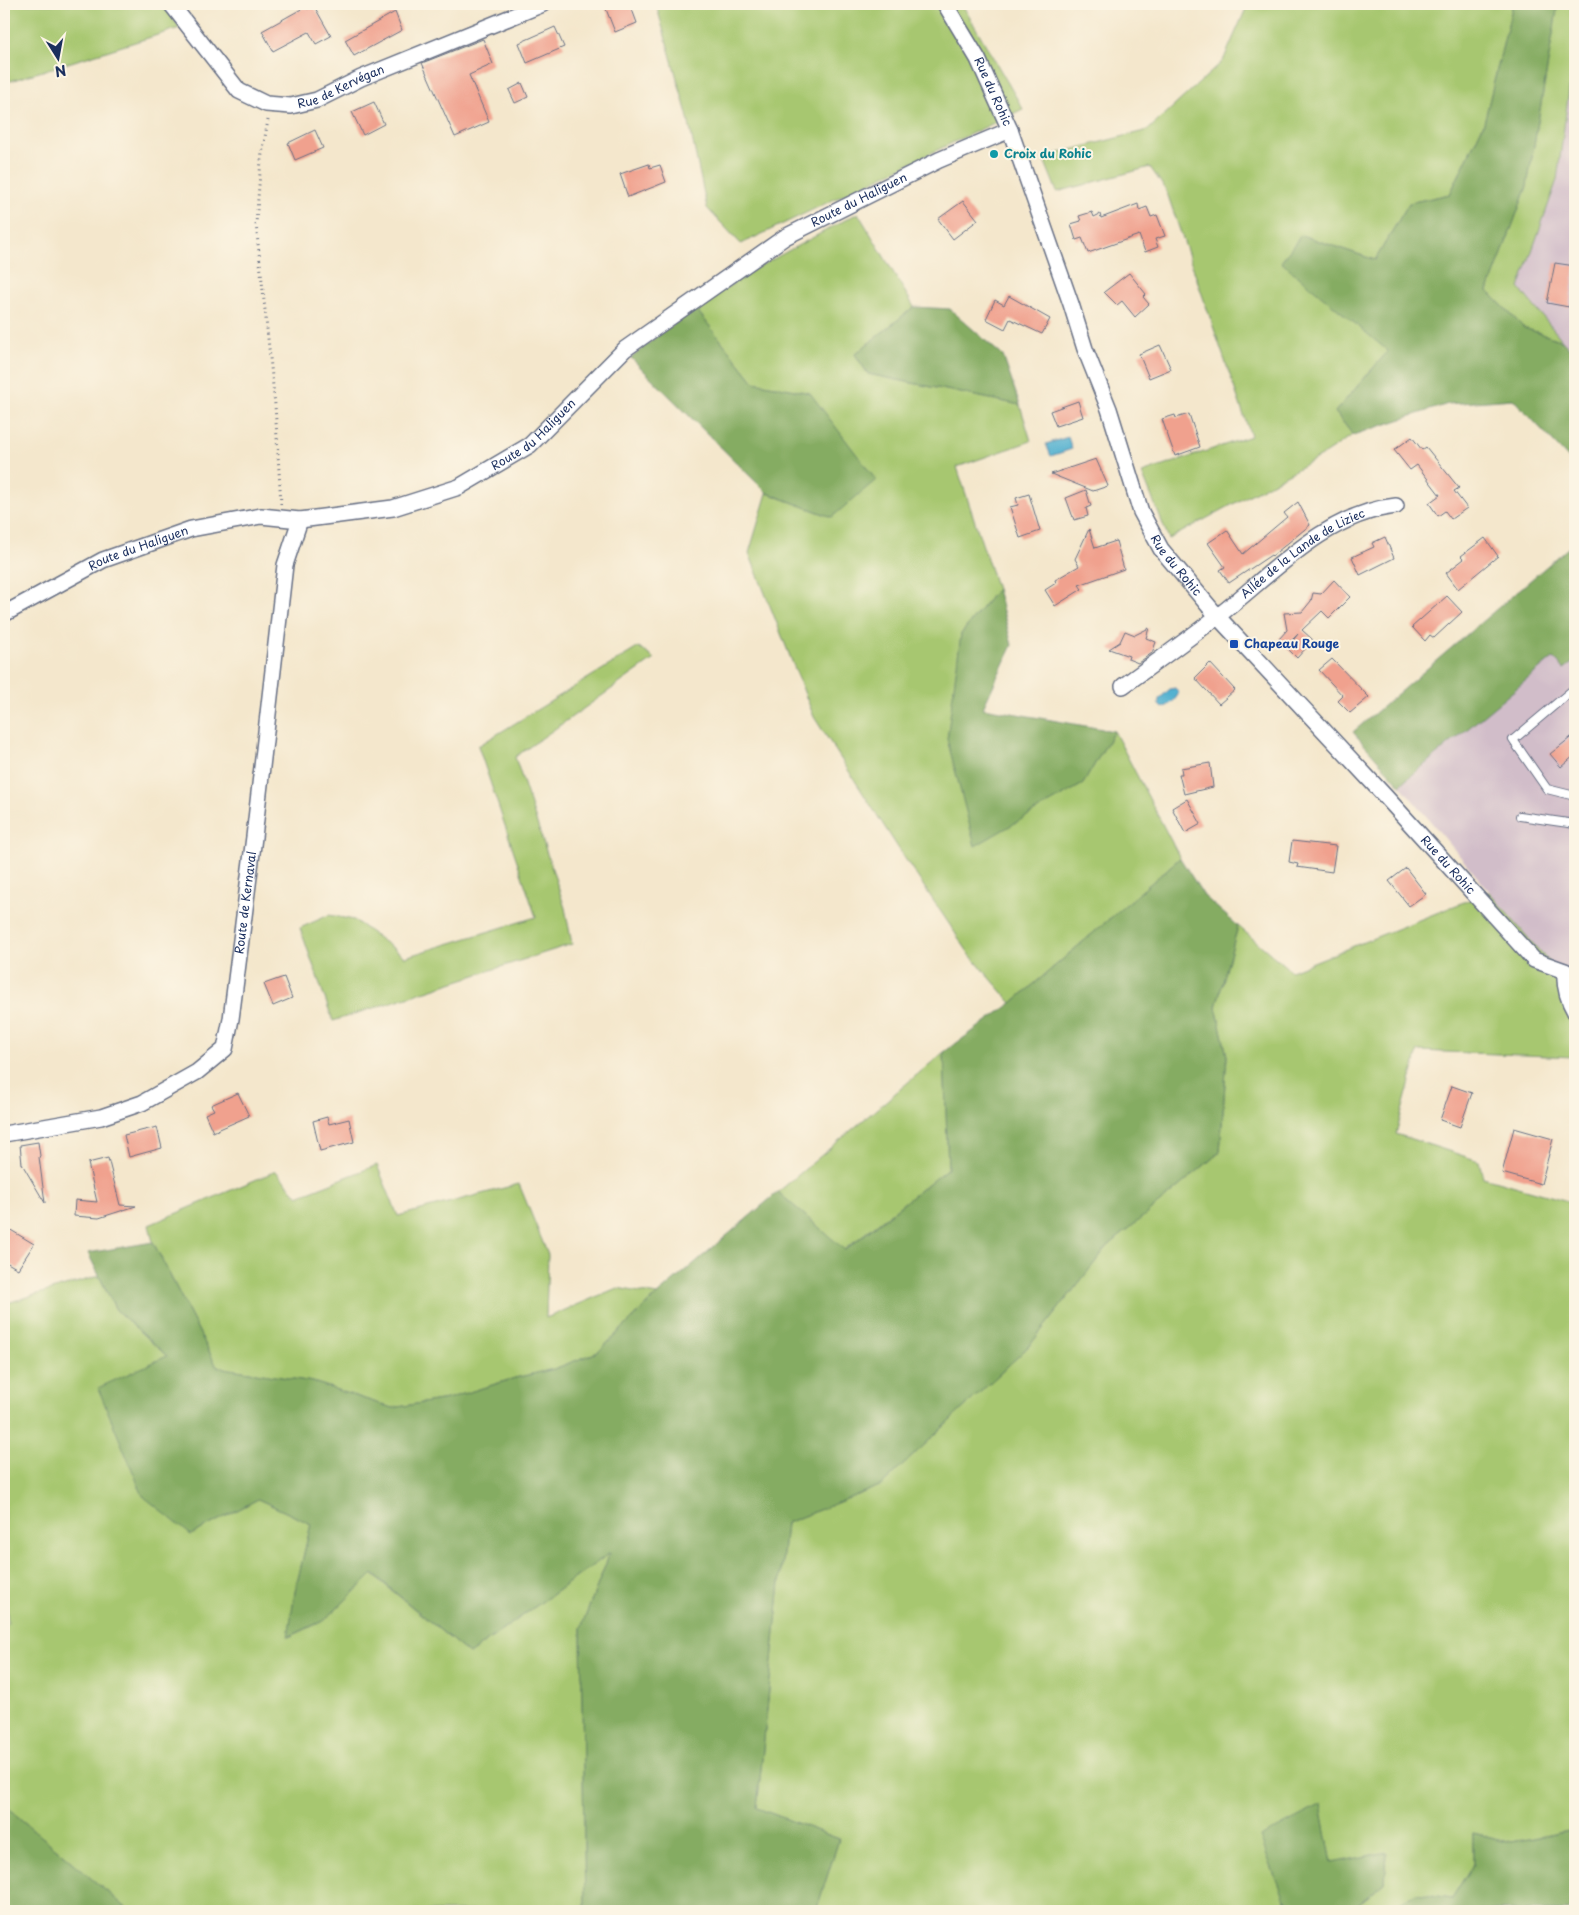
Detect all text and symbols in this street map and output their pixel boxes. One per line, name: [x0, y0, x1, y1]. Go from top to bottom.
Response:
north arrow: [32, 32, 82, 82]
street label: Rue du Rohic: [970, 54, 1017, 129]
text: N: [53, 60, 68, 83]
street label: Rue de Kervégan: [295, 60, 387, 112]
place label: Croix du Rohic: [1004, 144, 1092, 162]
marker: Croix du Rohic: [988, 148, 1000, 160]
street label: Route du Haliguen: [807, 168, 910, 231]
street label: Route du Haliguen: [487, 394, 579, 474]
street label: Allée de la Lande de Liziec: [1236, 504, 1367, 602]
street label: Route du Haliguen: [85, 521, 191, 574]
street label: Rue du Rohic: [1147, 531, 1206, 599]
place label: Chapeau Rouge: [1244, 634, 1339, 652]
marker: Chapeau Rouge: [1228, 638, 1240, 650]
street label: Rue du Rohic: [1417, 831, 1480, 898]
street label: Route de Kernaval: [229, 850, 260, 955]

